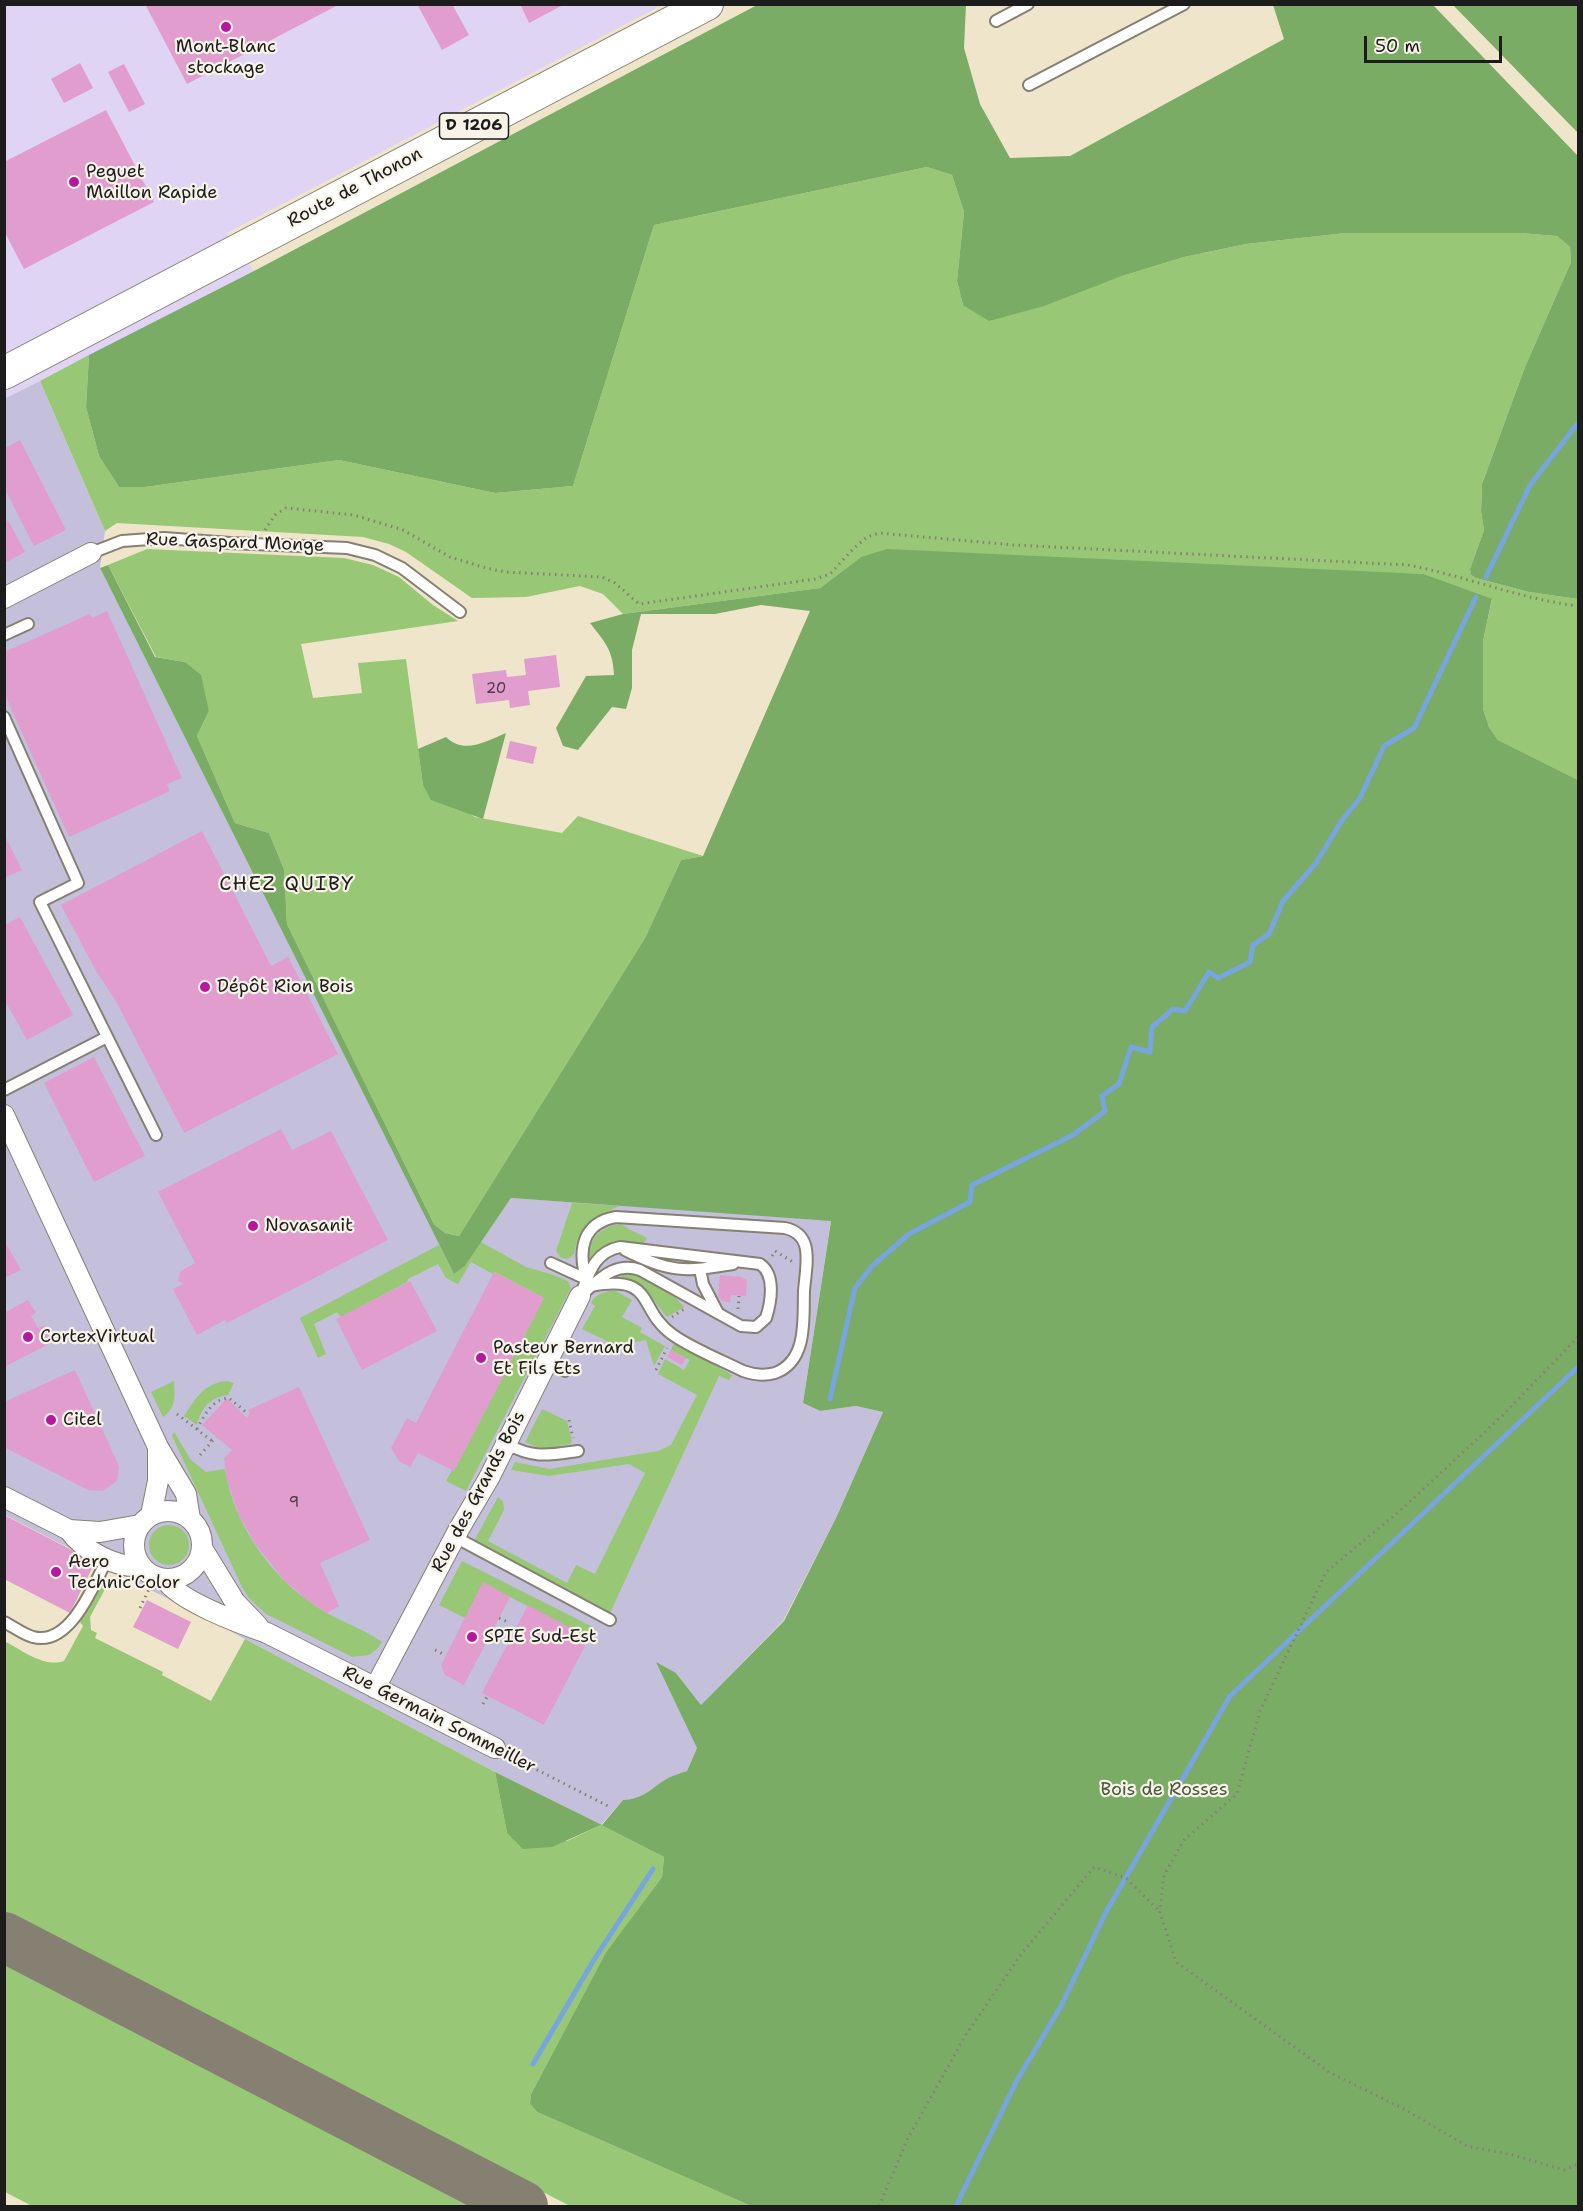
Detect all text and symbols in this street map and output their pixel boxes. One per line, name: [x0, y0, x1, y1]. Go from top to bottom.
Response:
marker: Mont-Blanc stockage: [219, 20, 233, 34]
scale bar: [1367, 24, 1505, 62]
text: 50 m: [1375, 34, 1420, 58]
place label: Mont-Blanc stockage: [176, 36, 276, 78]
road number: D 1206: [440, 113, 508, 139]
street label: Route de Thonon: [284, 143, 426, 233]
place label: Peguet Maillon Rapide: [86, 161, 217, 204]
marker: Peguet Maillon Rapide: [67, 175, 81, 189]
street label: Rue Gaspard Monge: [145, 529, 325, 557]
house number: 20: [486, 680, 506, 698]
district label: CHEZ QUIBY: [219, 873, 355, 897]
place label: Dépôt Rion Bois: [217, 976, 354, 998]
marker: Dépôt Rion Bois: [198, 980, 212, 994]
place label: Novasanit: [265, 1215, 353, 1237]
marker: Novasanit: [246, 1219, 260, 1233]
place label: CortexVirtual: [40, 1326, 155, 1348]
marker: CortexVirtual: [21, 1330, 35, 1344]
place label: Pasteur Bernard Et Fils Ets: [493, 1337, 634, 1380]
marker: Pasteur Bernard Et Fils Ets: [474, 1351, 488, 1365]
street label: Rue des Grands Bois: [427, 1408, 531, 1576]
place label: Citel: [63, 1409, 102, 1431]
marker: Citel: [44, 1413, 58, 1427]
house number: 9: [289, 1494, 299, 1512]
place label: Aero Technic'Color: [68, 1551, 180, 1594]
marker: Aero Technic'Color: [49, 1565, 63, 1579]
place label: SPIE Sud-Est: [484, 1626, 597, 1648]
marker: SPIE Sud-Est: [465, 1630, 479, 1644]
street label: Rue Germain Sommeiller: [339, 1662, 539, 1778]
park label: Bois de Rosses: [1100, 1779, 1228, 1801]

